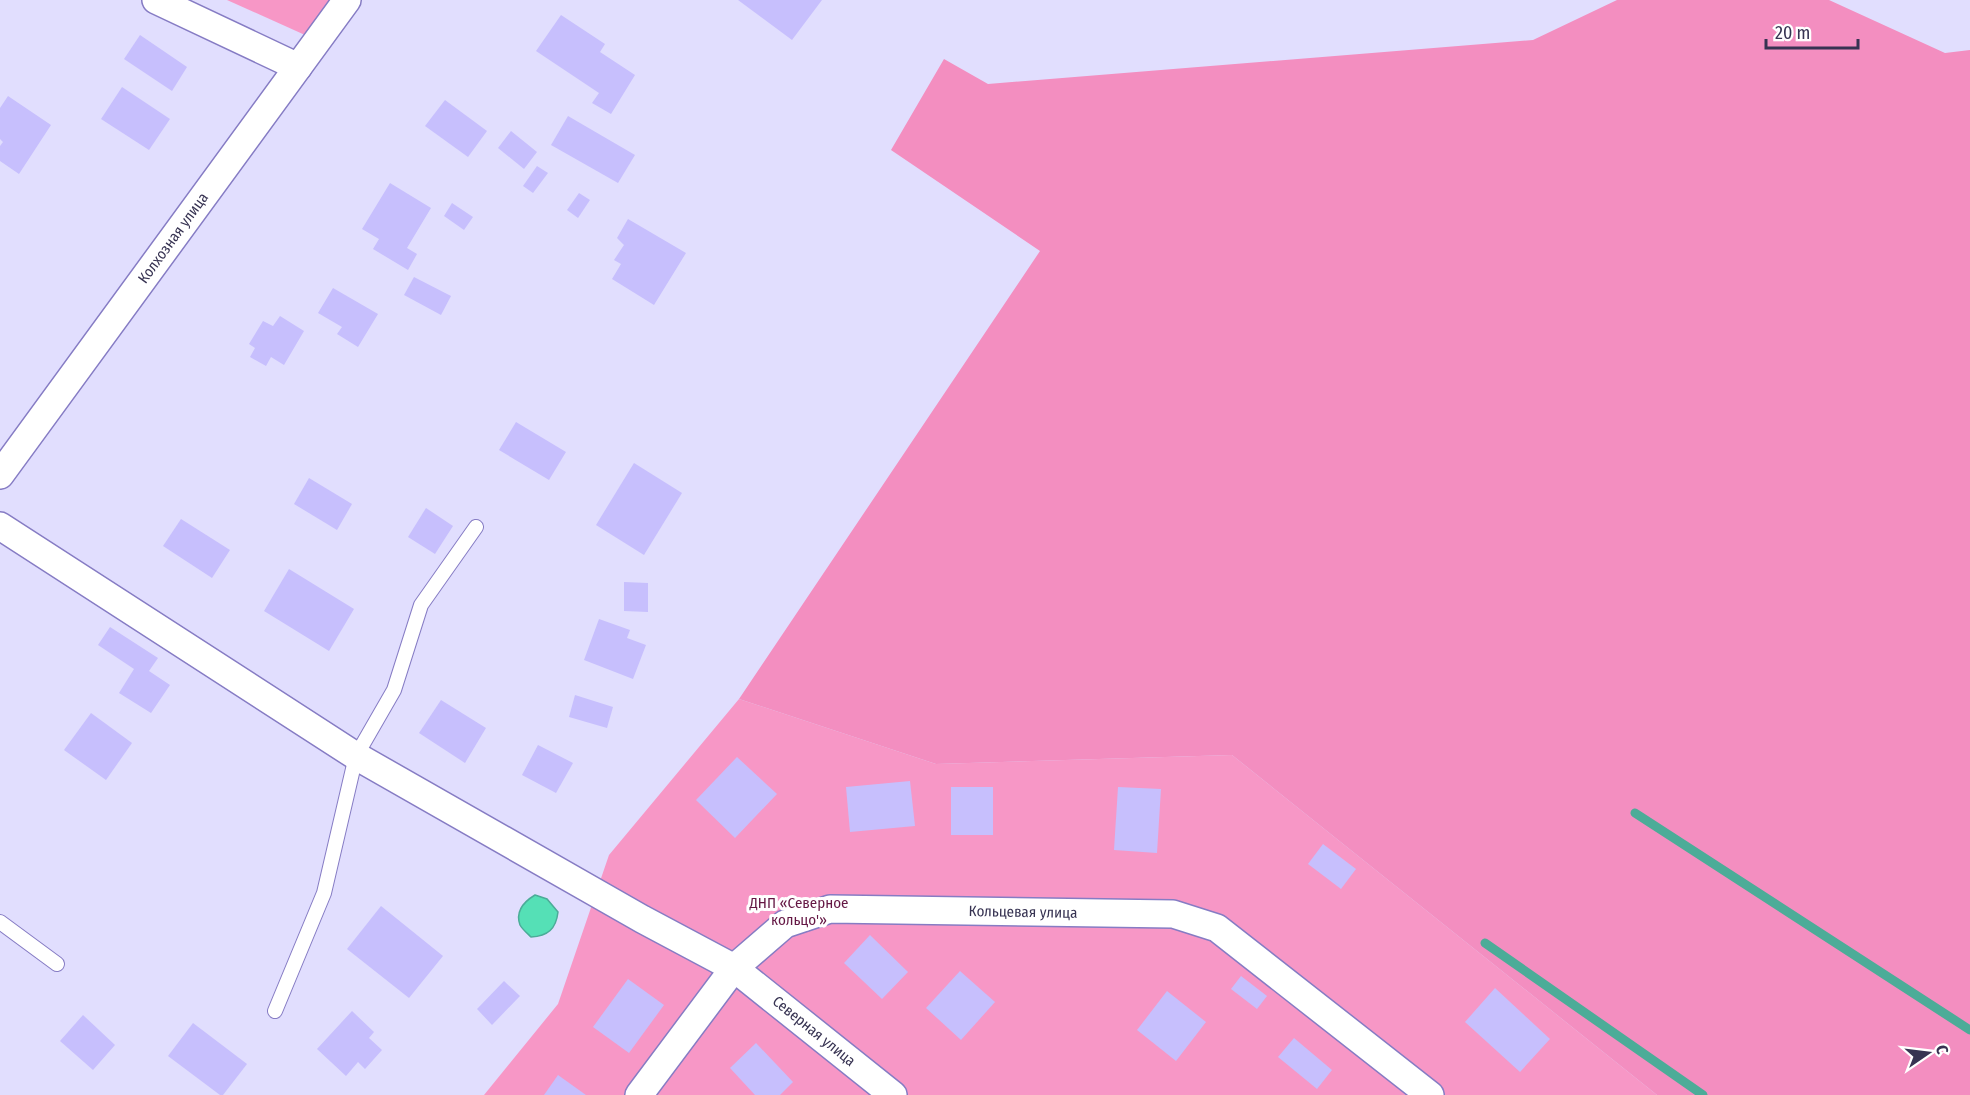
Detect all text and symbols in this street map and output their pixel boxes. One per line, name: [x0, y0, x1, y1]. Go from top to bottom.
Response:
scale bar: [1766, 12, 1858, 50]
text: 20 m: [1775, 22, 1810, 44]
street label: Колхозная улица: [134, 189, 212, 287]
park label: ДНП «Северное кольцо'»: [749, 894, 848, 929]
street label: Кольцевая улица: [969, 902, 1077, 922]
street label: Северная улица: [769, 992, 859, 1070]
north arrow: [1898, 1023, 1958, 1083]
text: С: [1932, 1043, 1952, 1056]

